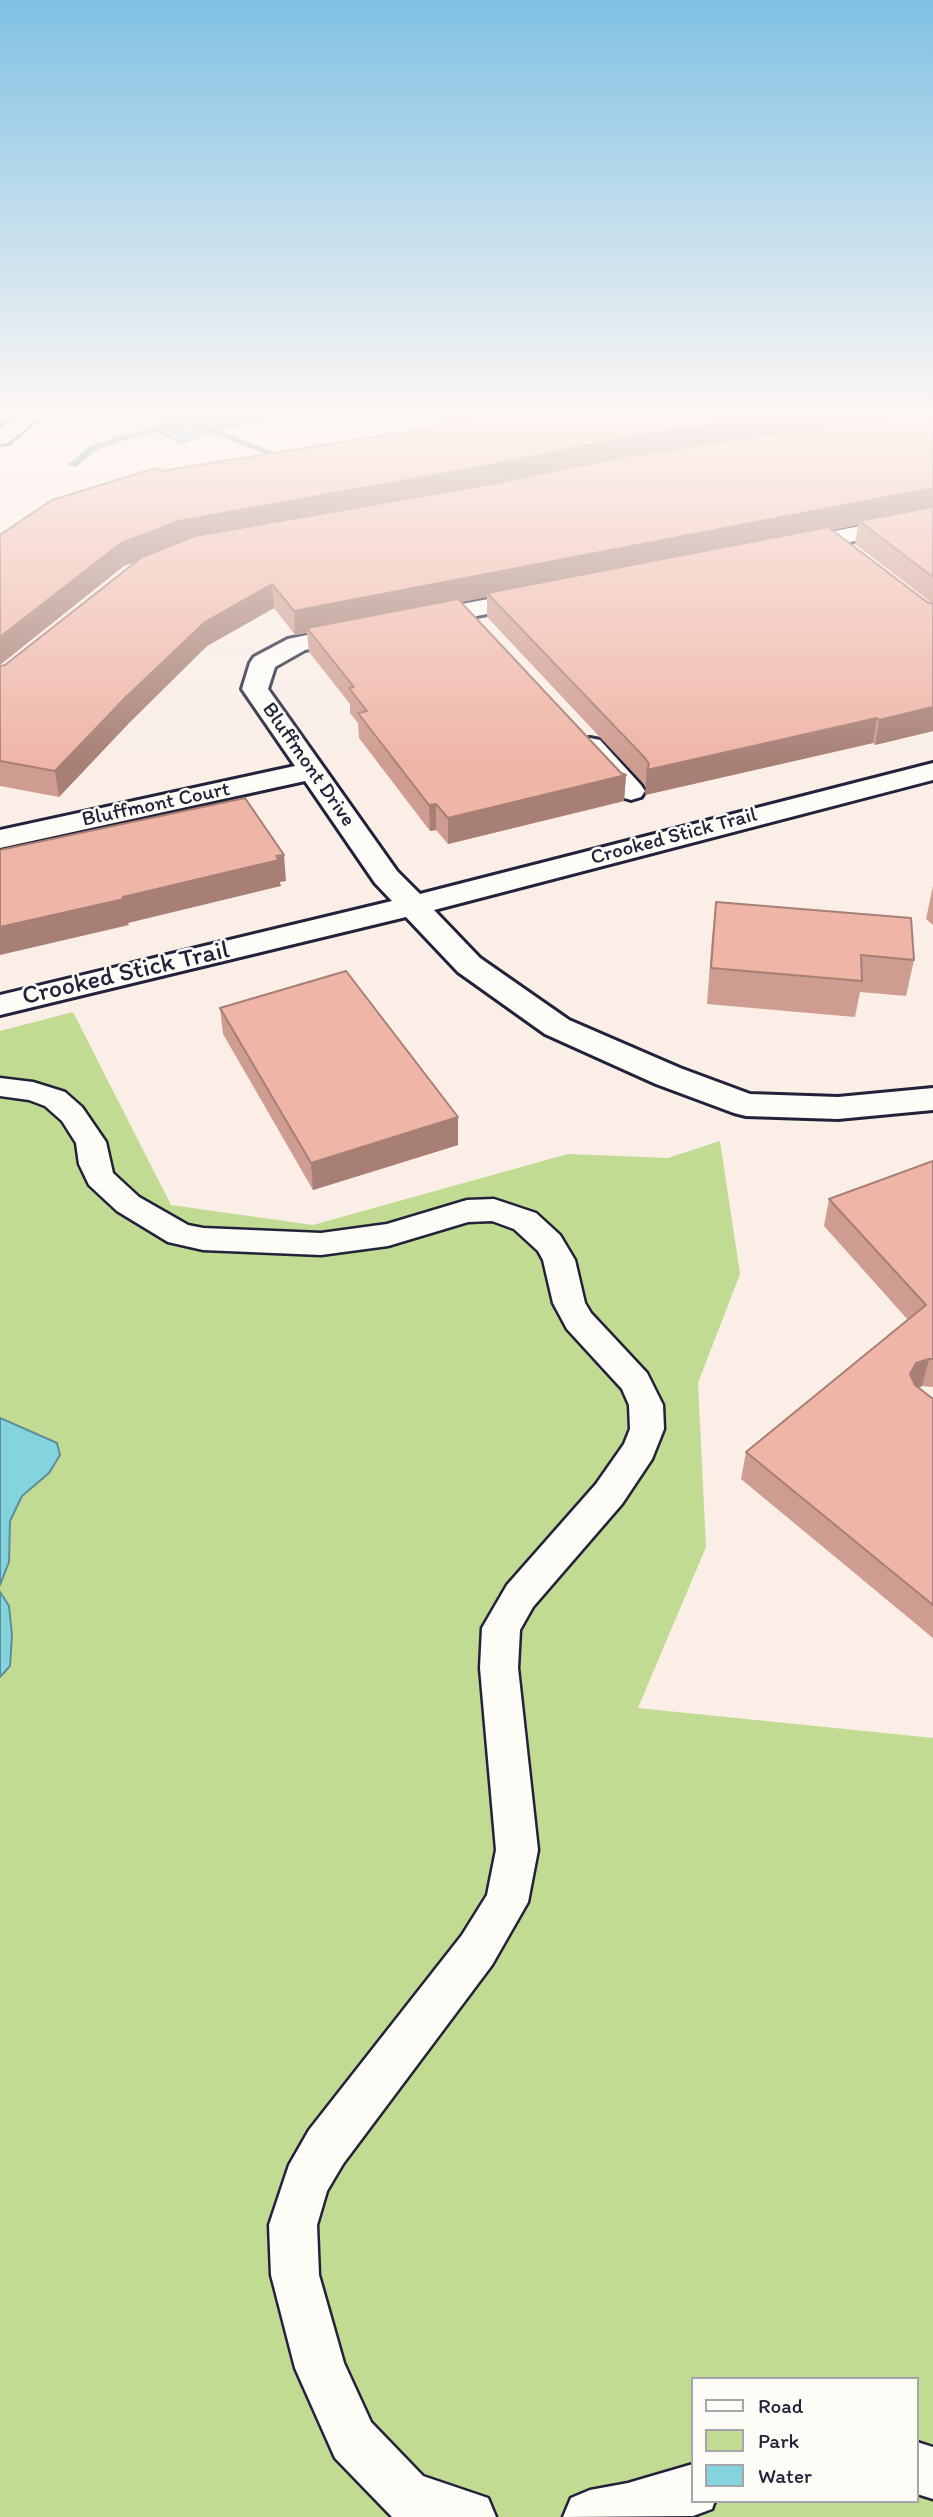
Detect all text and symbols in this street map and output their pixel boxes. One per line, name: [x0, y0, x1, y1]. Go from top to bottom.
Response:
street label: Bluffmont Drive: [256, 698, 360, 832]
street label: Bluffmont Court: [80, 777, 232, 833]
street label: Crooked Stick Trail: [588, 803, 760, 871]
street label: Crooked Stick Trail: [19, 935, 233, 1013]
legend: [692, 2377, 919, 2503]
text: Road: [758, 2393, 803, 2418]
text: Park: [758, 2428, 799, 2453]
text: Water: [758, 2463, 812, 2488]

